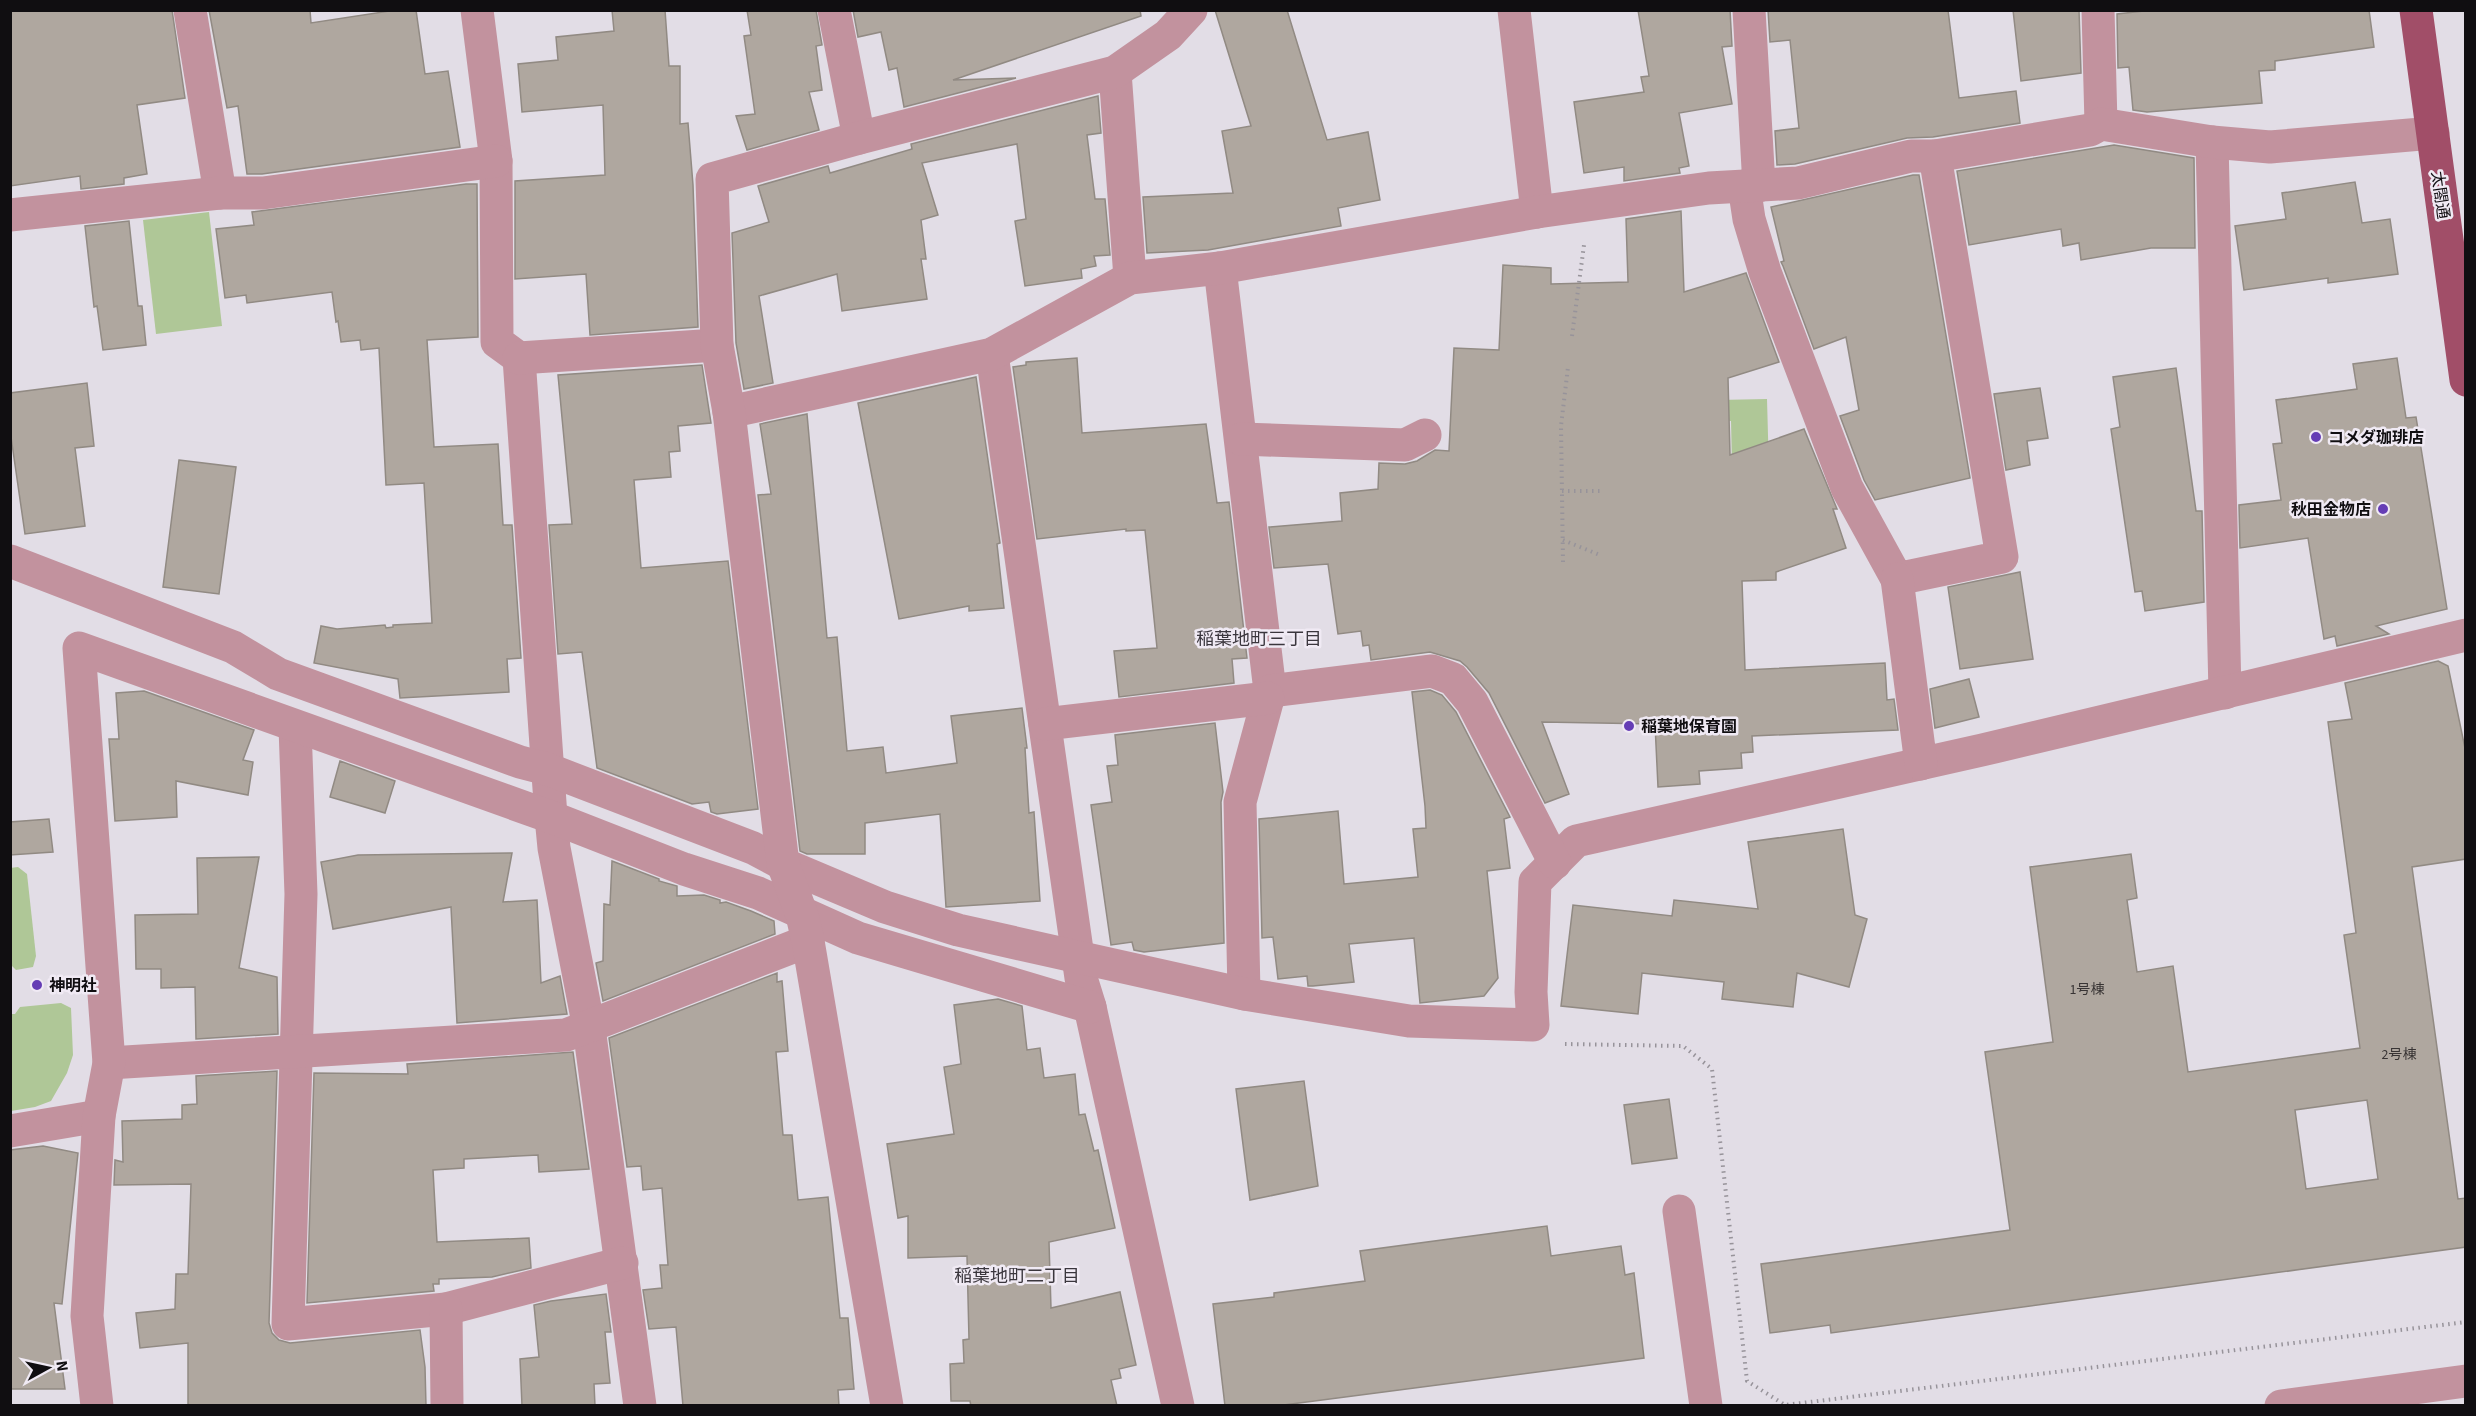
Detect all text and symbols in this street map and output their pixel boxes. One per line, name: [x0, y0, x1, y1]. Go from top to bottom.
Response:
street label: 太閤通: [2426, 170, 2454, 220]
place label: コメダ珈琲店: [2328, 427, 2424, 449]
marker: コメダ珈琲店: [2309, 430, 2323, 444]
place label: 秋田金物店: [2291, 499, 2371, 521]
marker: 秋田金物店: [2376, 502, 2390, 516]
district label: 稲葉地町三丁目: [1196, 627, 1322, 652]
place label: 稲葉地保育園: [1641, 716, 1737, 738]
marker: 稲葉地保育園: [1622, 719, 1636, 733]
place label: 神明社: [49, 975, 97, 997]
marker: 神明社: [30, 978, 44, 992]
house number: 1号棟: [2070, 980, 2104, 1000]
house number: 2号棟: [2382, 1045, 2416, 1065]
district label: 稲葉地町二丁目: [954, 1264, 1080, 1289]
north arrow: [18, 1338, 78, 1398]
text: N: [50, 1359, 73, 1373]

